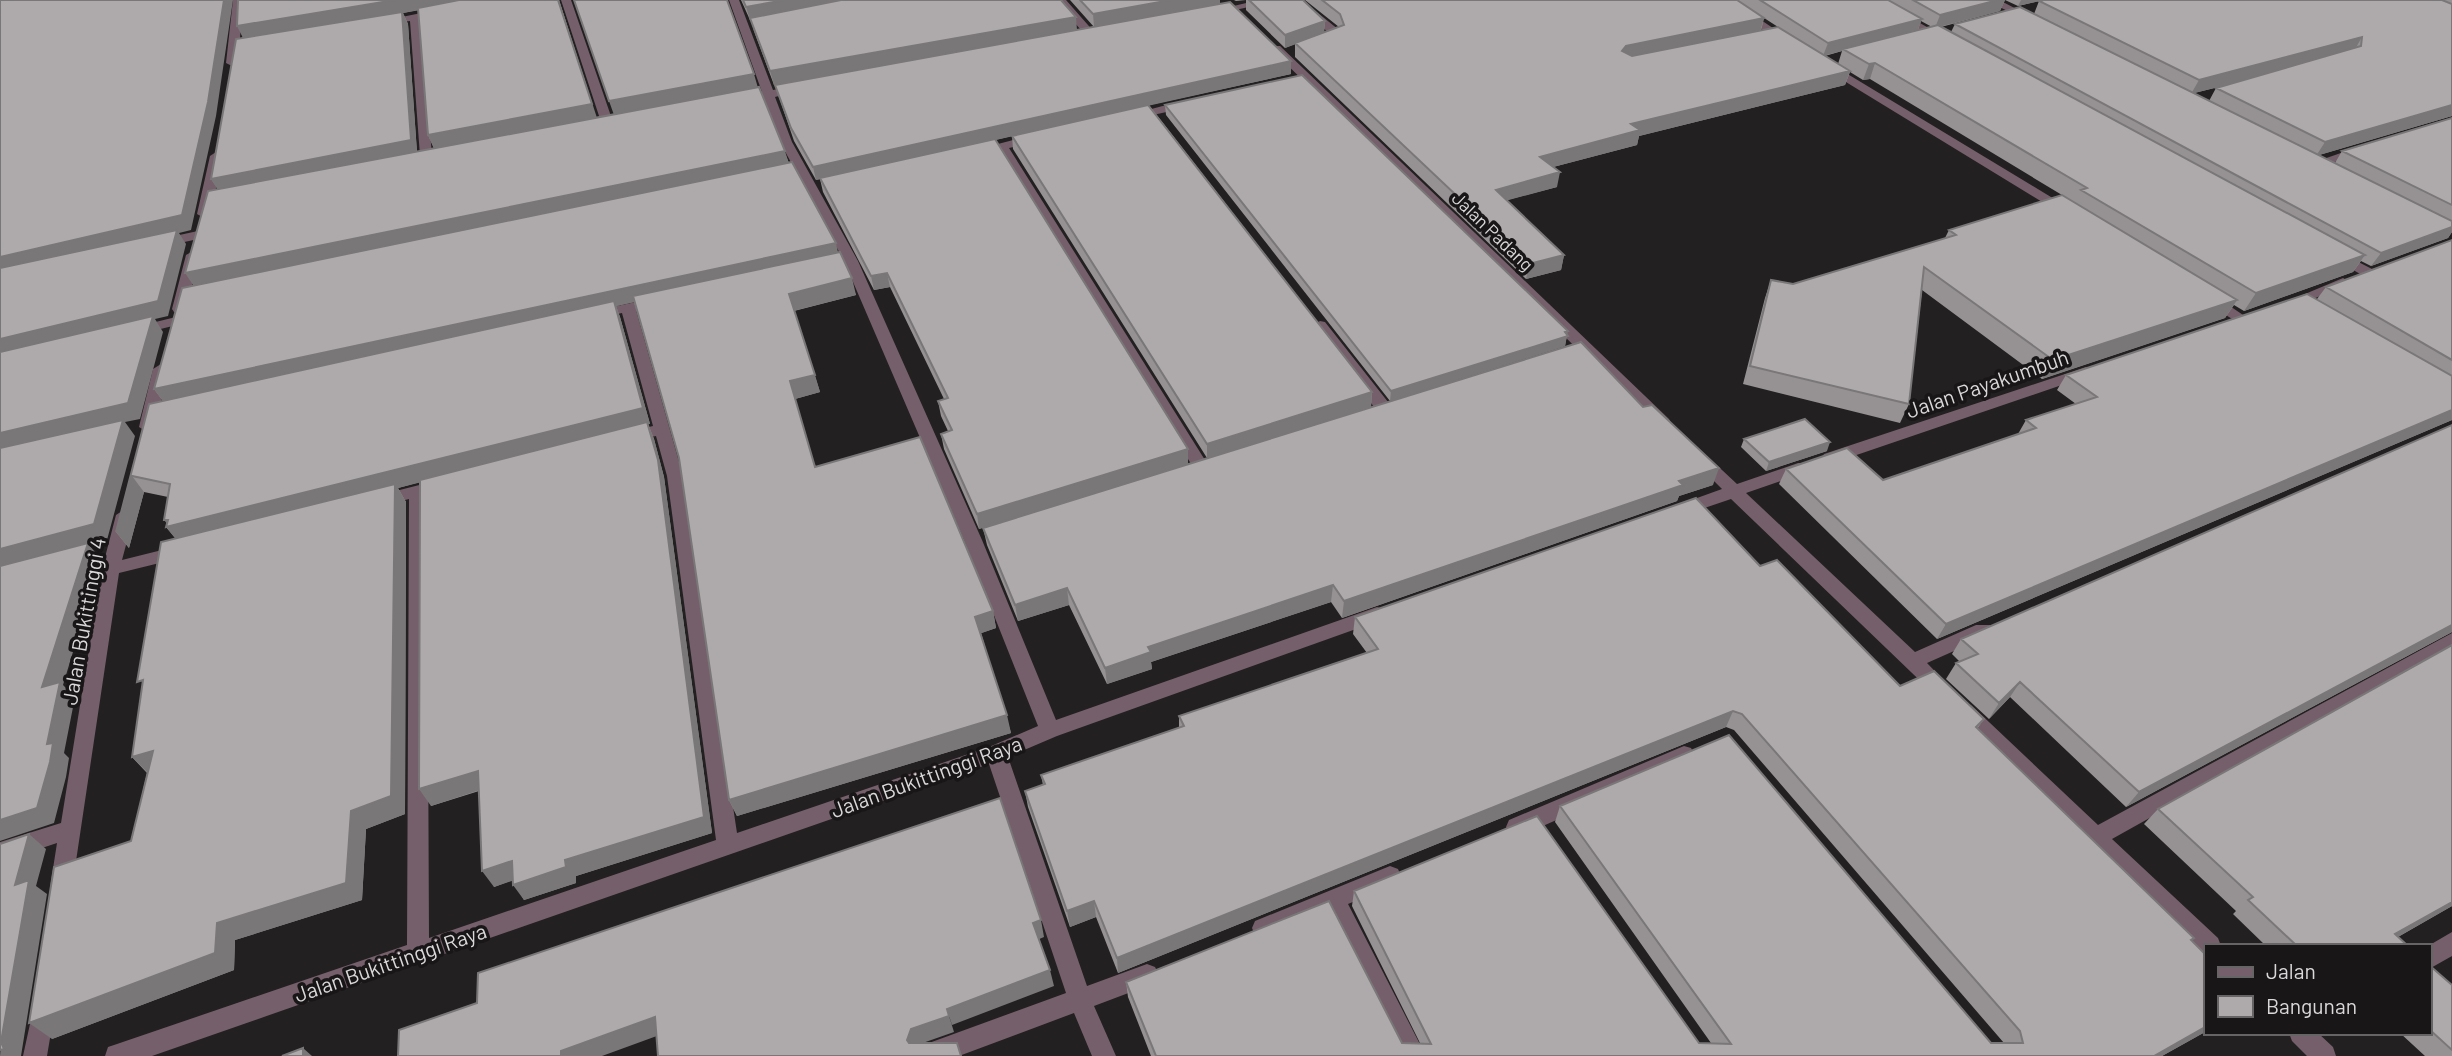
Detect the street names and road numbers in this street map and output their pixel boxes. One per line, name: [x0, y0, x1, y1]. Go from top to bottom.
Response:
street label: Jalan Padang: [1448, 187, 1538, 275]
street label: Jalan Payakumbuh: [1902, 343, 2072, 423]
street label: Jalan Bukittinggi 4: [56, 535, 110, 707]
street label: Jalan Bukittinggi Raya: [827, 730, 1025, 822]
street label: Jalan Bukittinggi Raya: [291, 917, 489, 1007]

